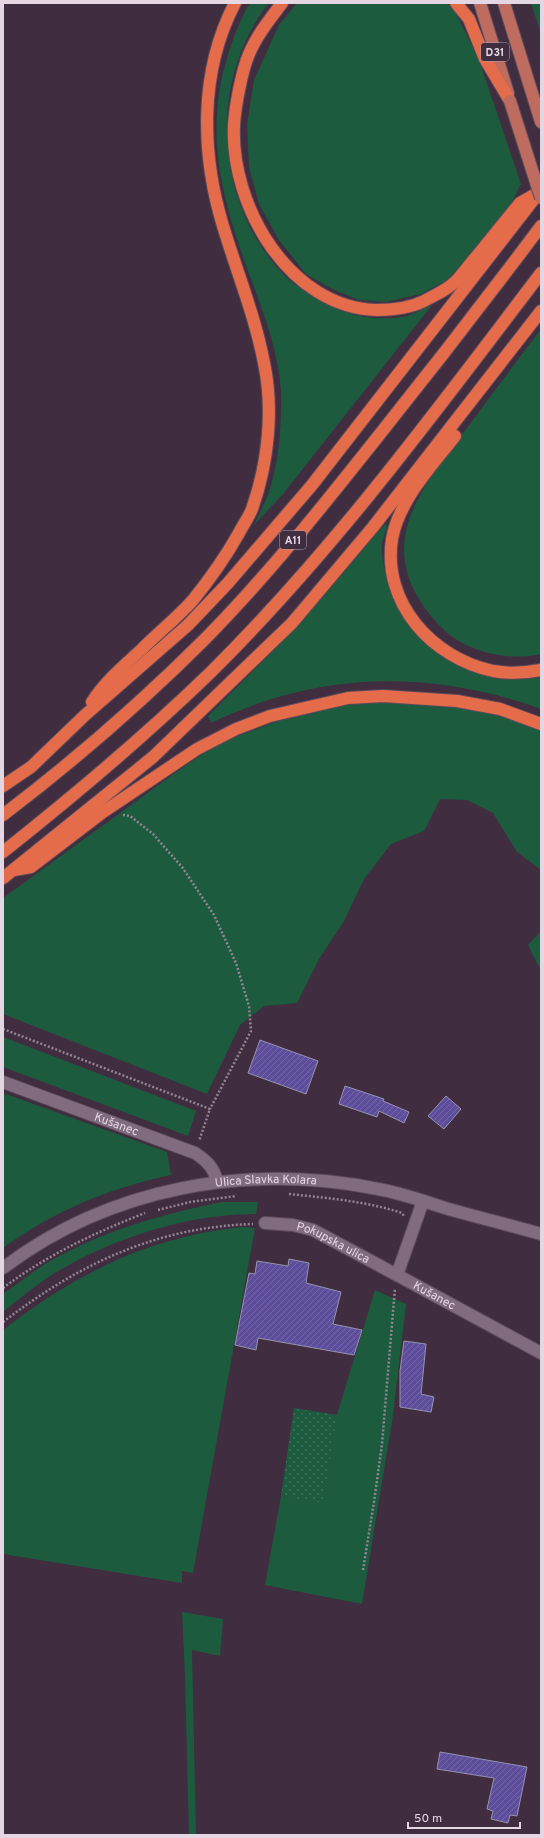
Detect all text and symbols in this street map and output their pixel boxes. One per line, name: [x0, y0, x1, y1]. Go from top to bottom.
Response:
road number: D31: [481, 43, 509, 61]
road number: A11: [280, 531, 306, 549]
street label: Kušanec: [92, 1109, 141, 1140]
street label: Ulica Slavka Kolara: [214, 1172, 317, 1192]
street label: Pokupska ulica: [295, 1219, 372, 1268]
street label: Kušanec: [410, 1278, 458, 1314]
scale bar: [408, 1804, 520, 1830]
text: 50 m: [414, 1811, 442, 1827]

